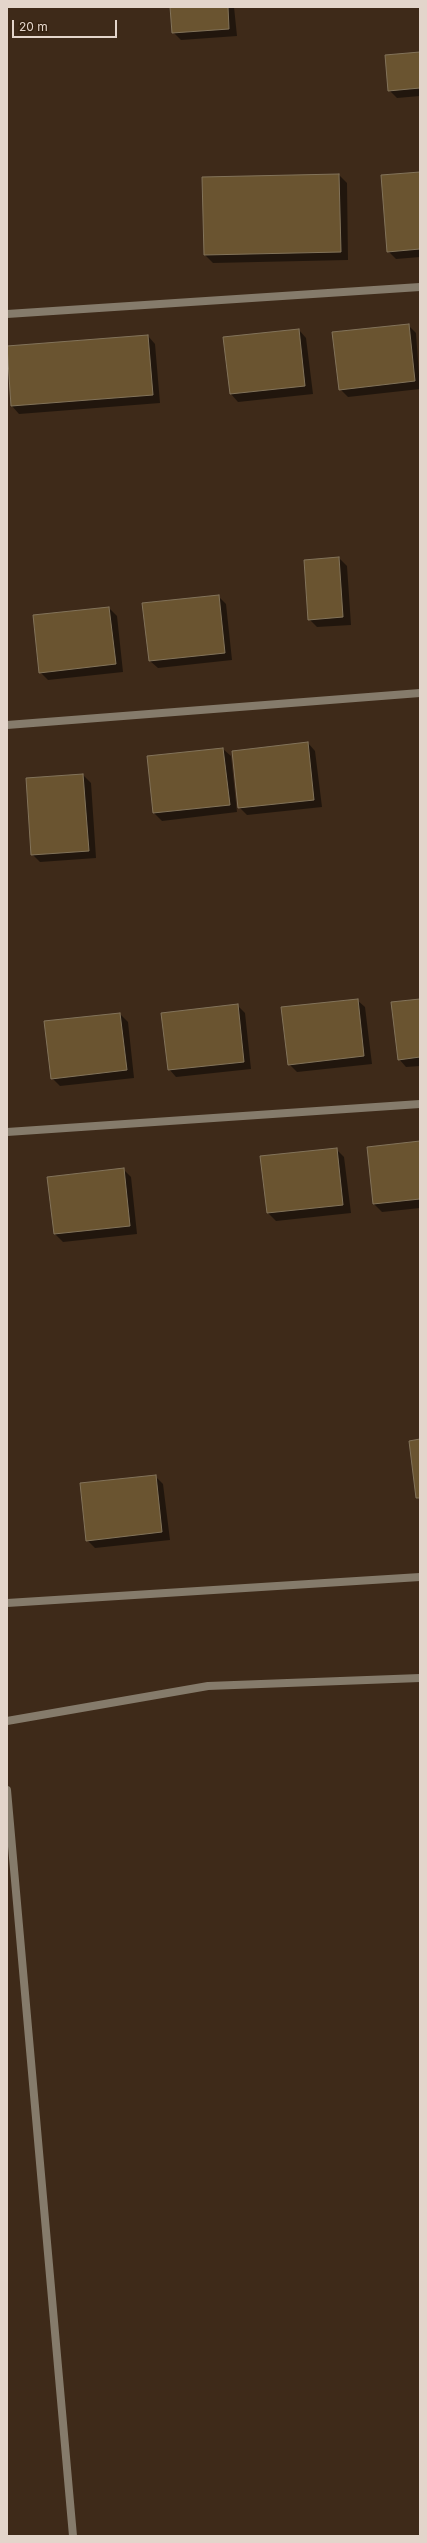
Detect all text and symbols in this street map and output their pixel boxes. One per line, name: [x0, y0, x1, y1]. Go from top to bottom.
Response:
scale bar: [14, 12, 119, 38]
text: 20 m: [19, 19, 48, 34]

